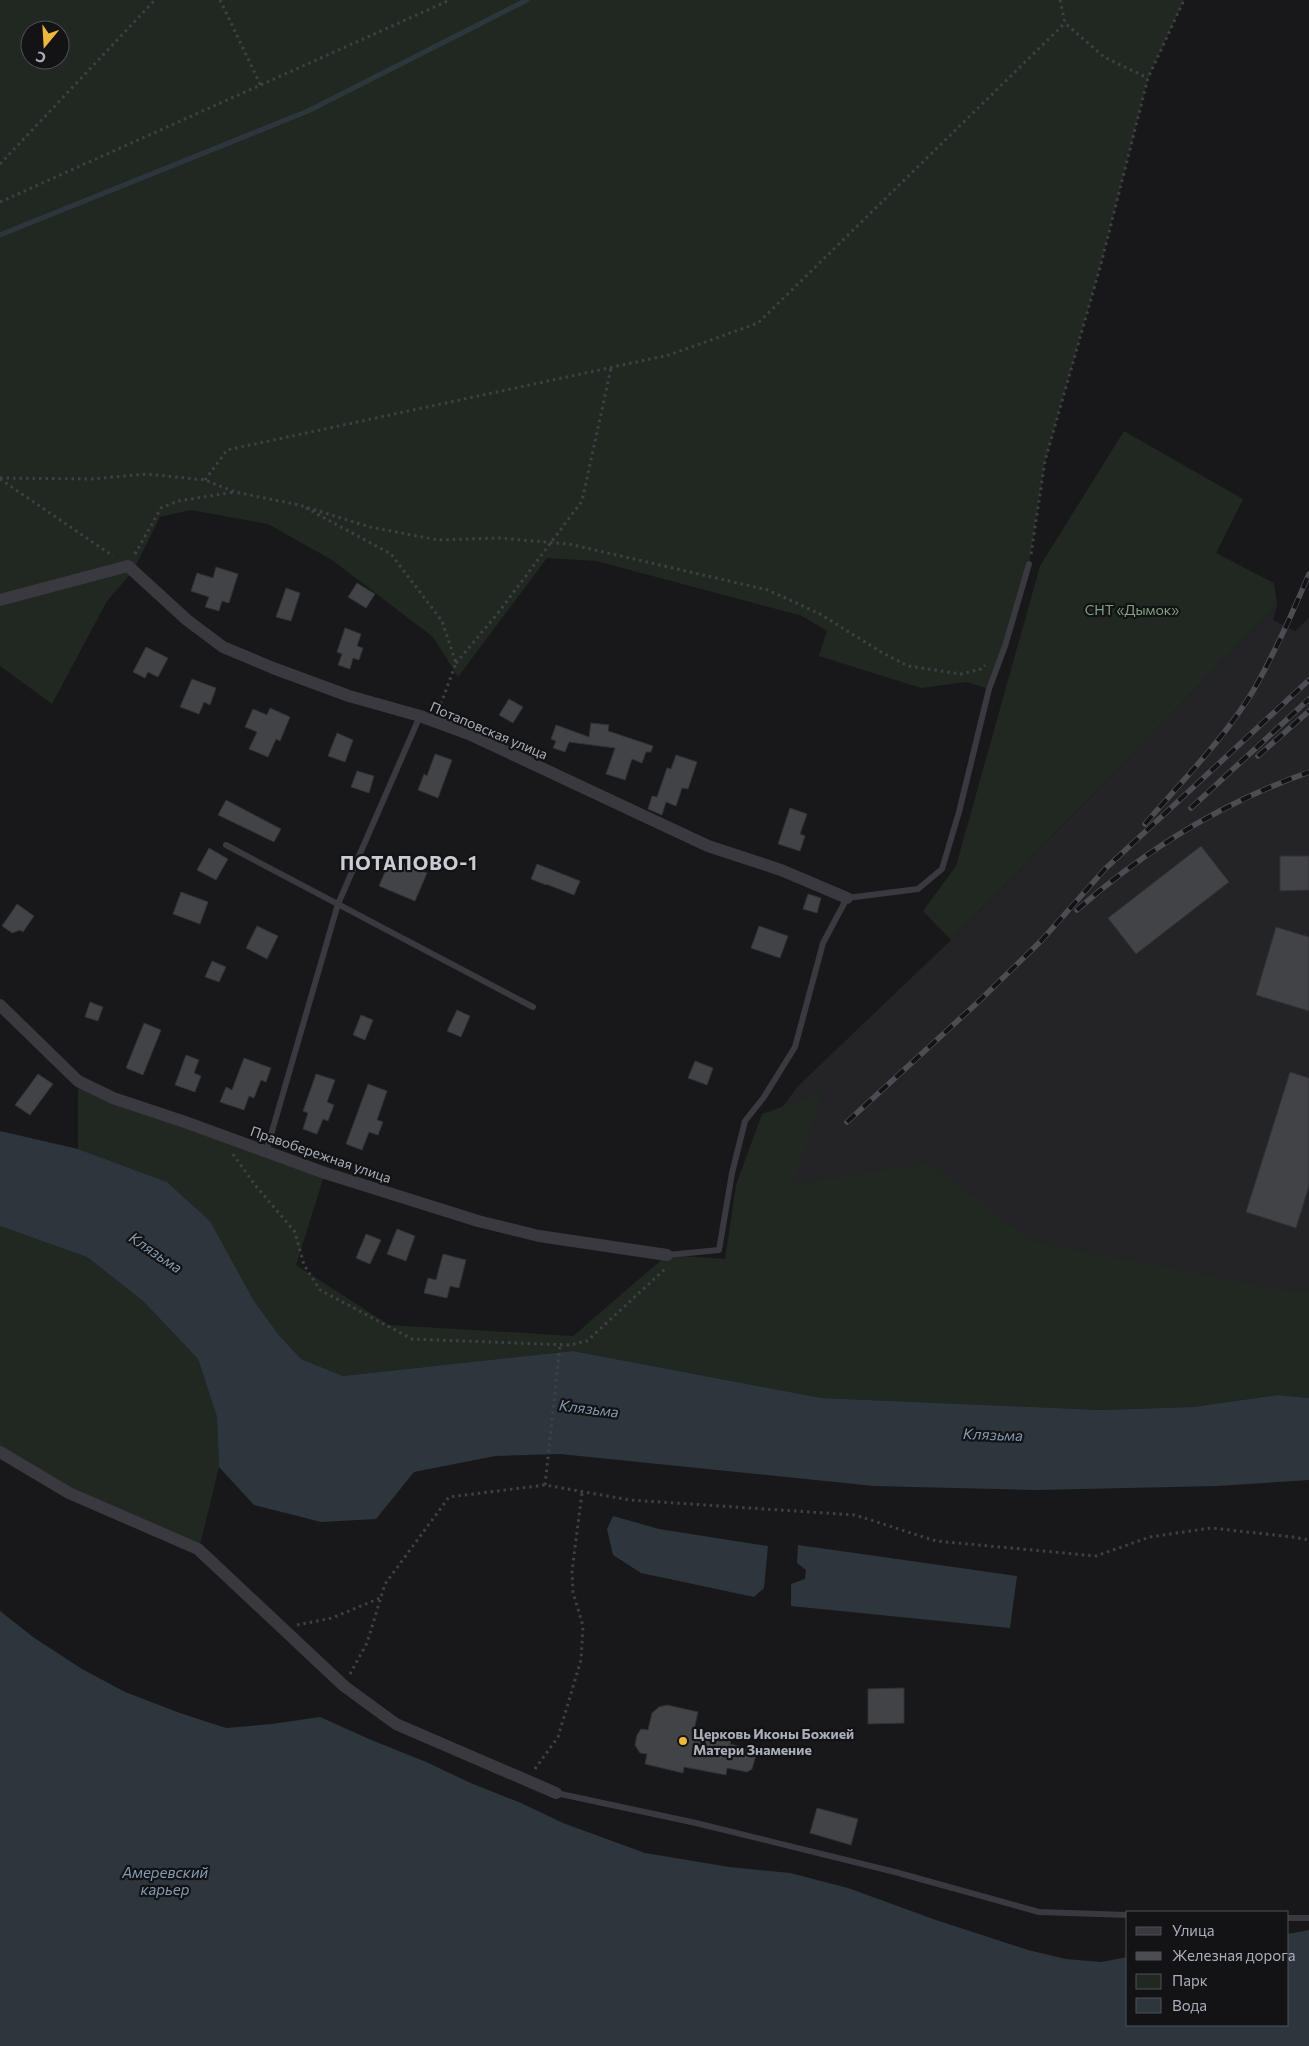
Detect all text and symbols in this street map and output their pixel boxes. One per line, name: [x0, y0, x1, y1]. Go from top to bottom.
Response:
north arrow: [20, 20, 70, 70]
text: С: [34, 48, 48, 67]
park label: СНТ «Дымок»: [1085, 601, 1179, 618]
street label: Потаповская улица: [428, 697, 550, 763]
district label: ПОТАПОВО-1: [340, 851, 478, 874]
street label: Правобережная улица: [248, 1122, 394, 1186]
water label: Клязьма: [126, 1228, 186, 1276]
water label: Клязьма: [558, 1395, 620, 1421]
water label: Клязьма: [963, 1424, 1024, 1444]
place label: Церковь Иконы Божией Матери Знамение: [693, 1725, 854, 1758]
marker: Церковь Иконы Божией Матери Знамение: [677, 1735, 689, 1747]
water label: Амеревский карьер: [121, 1863, 209, 1898]
legend: [1126, 1911, 1289, 2026]
text: Улица: [1172, 1921, 1214, 1939]
text: Железная дорога: [1172, 1946, 1296, 1964]
text: Парк: [1172, 1971, 1208, 1989]
text: Вода: [1172, 1996, 1207, 2014]

